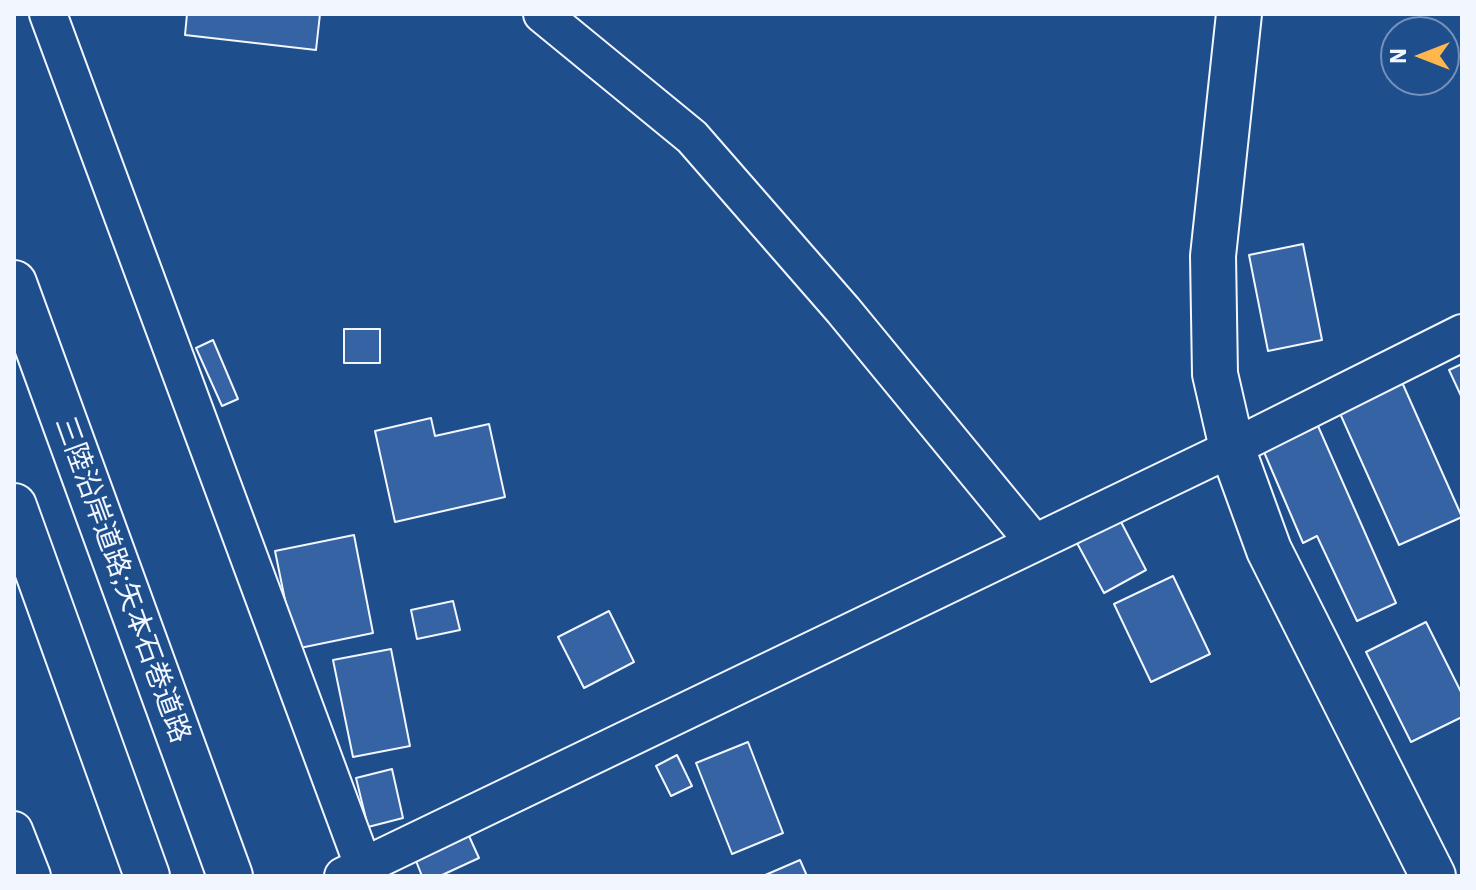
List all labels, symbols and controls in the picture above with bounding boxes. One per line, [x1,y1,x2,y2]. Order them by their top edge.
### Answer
north arrow [1380,16,1460,96]
text: N [1383,48,1412,64]
street label: 三陸沿岸道路;矢本石巻道路 [47,413,197,747]

